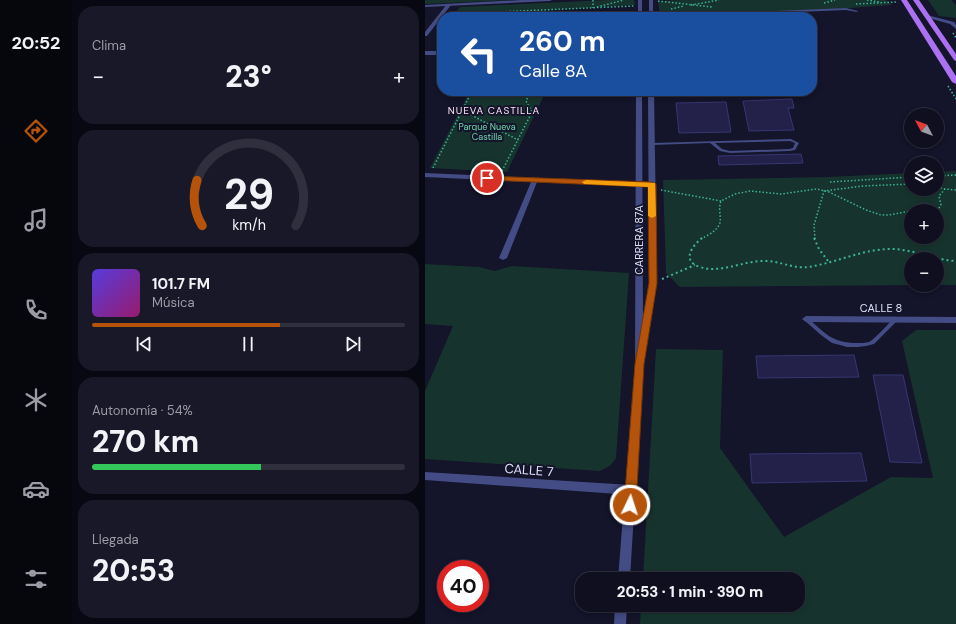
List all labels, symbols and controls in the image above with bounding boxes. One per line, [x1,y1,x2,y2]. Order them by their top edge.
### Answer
text: 260 m [519,23,606,60]
icon: left [453,28,505,80]
text: 20:52 [11,31,61,55]
text: Clima [92,37,126,54]
text: 23° [225,57,272,96]
text: Calle 8A [519,59,587,83]
text: − [92,62,104,91]
text: + [393,62,405,91]
district label: NUEVA CASTILLA [448,104,540,117]
north arrow [904,108,944,148]
map controls [904,108,944,292]
icon: directions [22,117,50,145]
park label: Parque Nueva Castilla [458,121,516,143]
button: layers [904,156,944,196]
pin [470,161,504,195]
icon: arrive [476,167,498,189]
text: 29 [223,168,274,222]
button: + [904,204,944,244]
street label: CARRERA 87A [632,205,646,275]
icon: music [22,206,50,234]
text: km/h [232,216,265,234]
button: − [904,252,944,292]
text: 101.7 FM [152,274,210,294]
text: Música [152,294,195,311]
icon: phone [22,296,50,324]
street label: CALLE 8 [860,301,902,315]
icon: previous [133,333,155,355]
icon: pause [237,333,259,355]
icon: next [342,333,364,355]
icon: climate [22,386,50,414]
text: Autonomía · 54% [92,402,193,419]
text: 270 km [92,422,199,461]
street label: CALLE 7 [504,460,554,480]
icon: car [22,475,50,503]
position arrow [609,484,651,526]
text: Llegada [92,531,139,548]
text: 20:53 [92,551,175,590]
speed limit sign: 40 [437,560,489,612]
icon: filters [22,565,50,593]
text: 20:53 · 1 min · 390 m [617,582,763,602]

